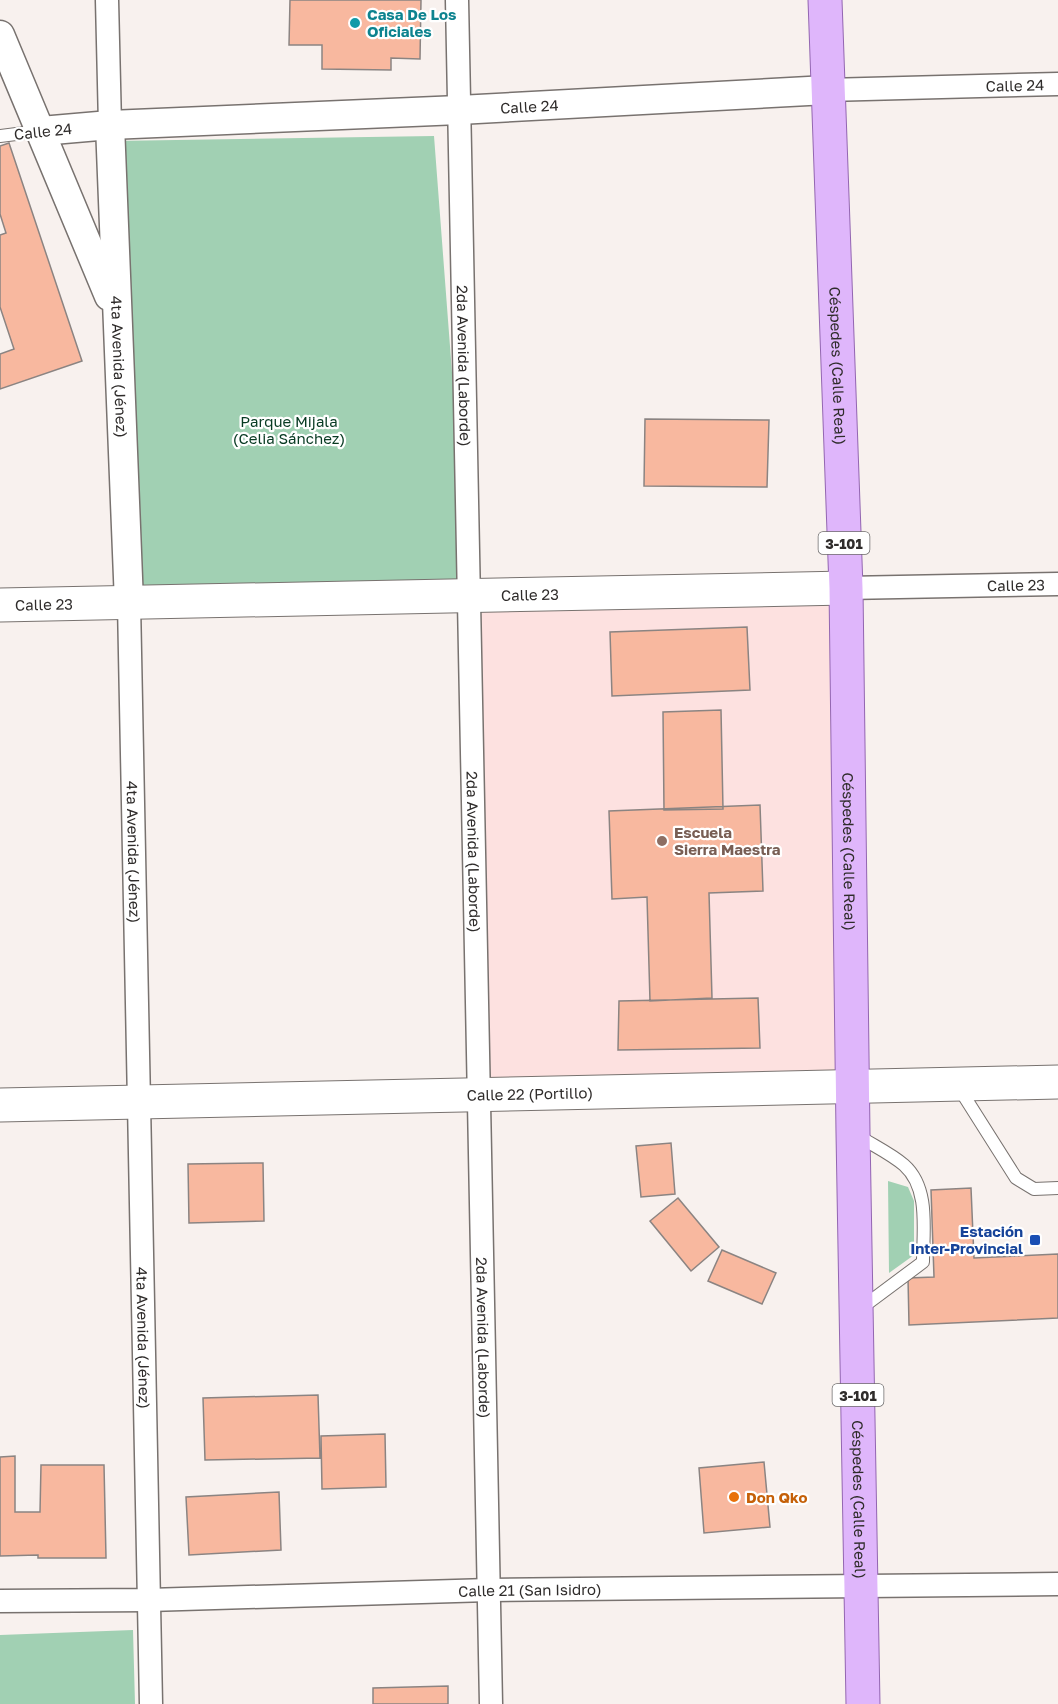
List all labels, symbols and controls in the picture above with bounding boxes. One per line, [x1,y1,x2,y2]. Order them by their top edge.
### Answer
place label: Casa De Los Oficiales [367,5,456,40]
marker: Casa De Los Oficiales [348,16,362,30]
street label: Calle 24 [985,75,1044,95]
street label: Calle 24 [500,96,559,117]
street label: Calle 24 [13,119,73,143]
street label: 2da Avenida (Laborde) [454,285,475,447]
street label: Céspedes (Calle Real) [826,286,850,445]
street label: 4ta Avenida (Jénez) [108,295,131,438]
park label: Parque Mijala (Celia Sánchez) [233,412,345,447]
road number: 3-101 [818,532,870,554]
street label: Calle 23 [987,575,1045,594]
street label: Calle 23 [501,585,559,604]
street label: Calle 23 [15,595,73,614]
street label: 2da Avenida (Laborde) [463,771,485,933]
street label: Céspedes (Calle Real) [839,772,859,931]
street label: 4ta Avenida (Jénez) [124,781,144,923]
place label: Escuela Sierra Maestra [674,823,781,858]
marker: Escuela Sierra Maestra [655,834,669,848]
street label: Calle 22 (Portillo) [466,1083,593,1104]
place label: Estación Inter-Provincial [910,1222,1023,1257]
marker: Estación Inter-Provincial [1028,1233,1042,1247]
street label: 2da Avenida (Laborde) [473,1257,494,1419]
street label: 4ta Avenida (Jénez) [133,1267,154,1409]
road number: 3-101 [832,1384,884,1406]
street label: Céspedes (Calle Real) [849,1420,870,1579]
place label: Don Qko [746,1488,808,1506]
marker: Don Qko [727,1490,741,1504]
street label: Calle 21 (San Isidro) [458,1580,602,1600]

